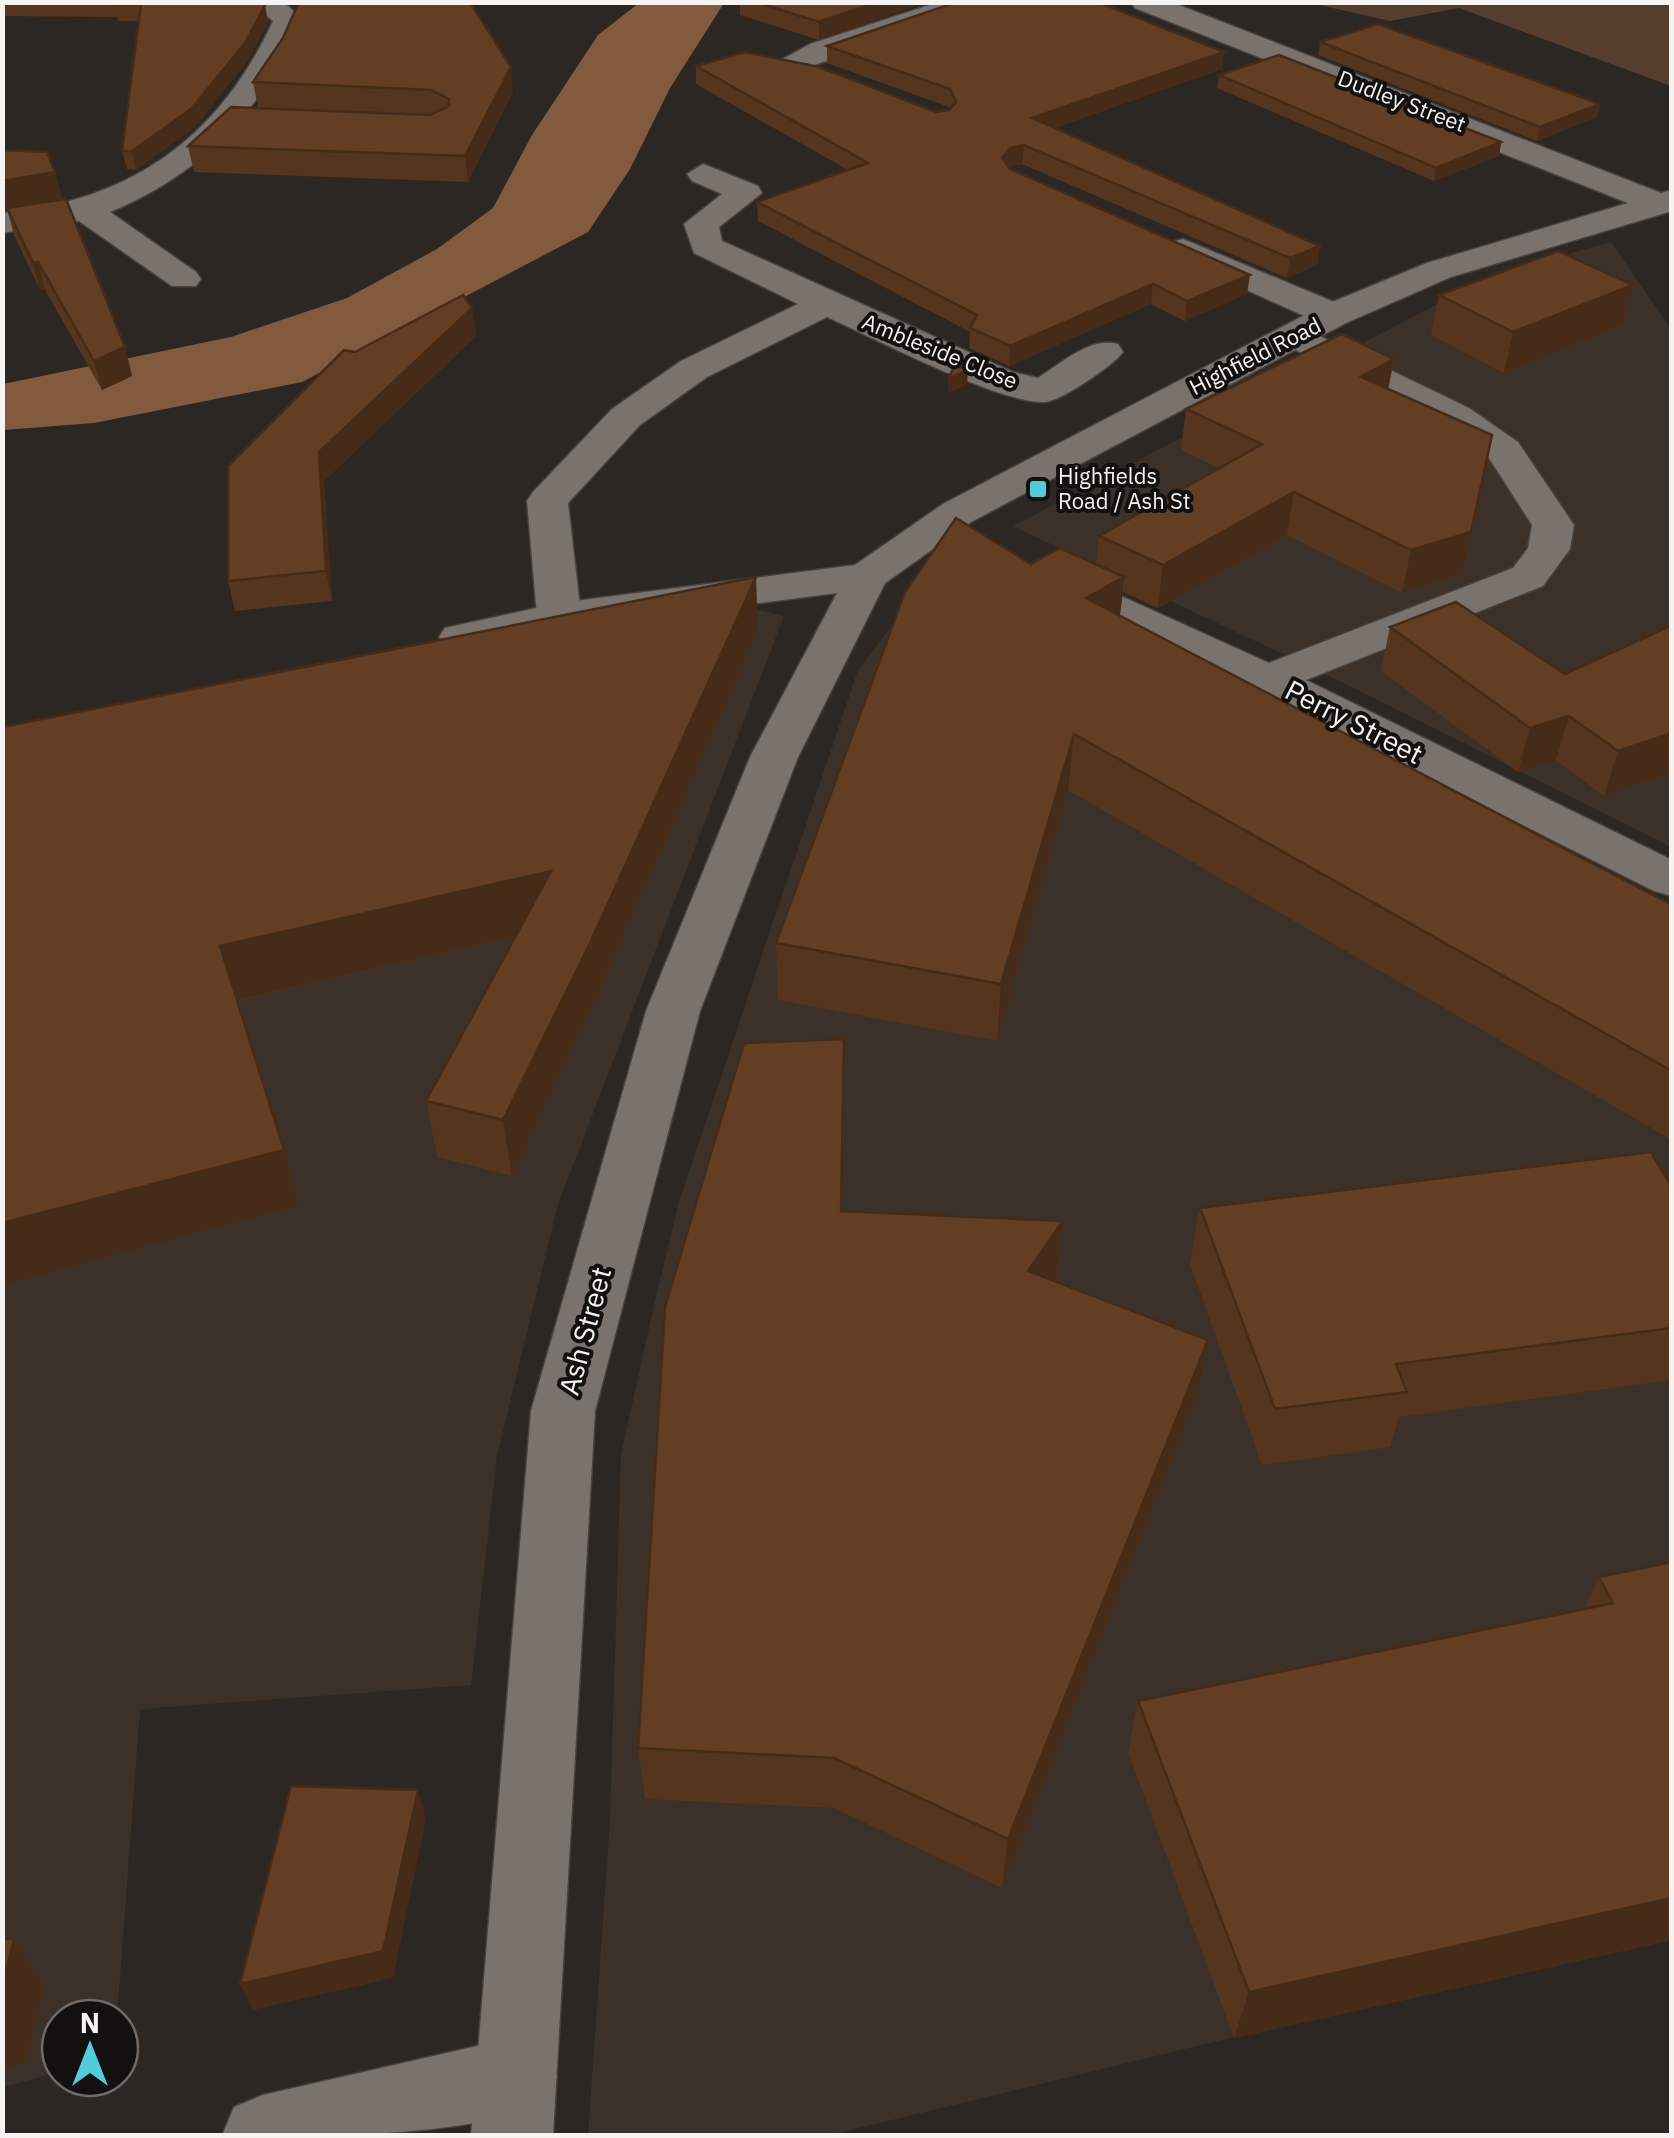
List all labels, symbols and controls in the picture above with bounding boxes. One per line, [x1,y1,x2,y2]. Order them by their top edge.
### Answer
street label: Dudley Street [1334,63,1470,138]
street label: Ambleside Close [858,306,1022,395]
street label: Highfield Road [1184,310,1326,401]
place label: Highfields Road / Ash St [1058,461,1190,515]
marker: Highfields Road / Ash St [1027,478,1049,500]
street label: Perry Street [1279,671,1429,772]
street label: Ash Street [550,1263,619,1399]
north arrow [40,1998,140,2098]
text: N [80,2004,100,2041]

